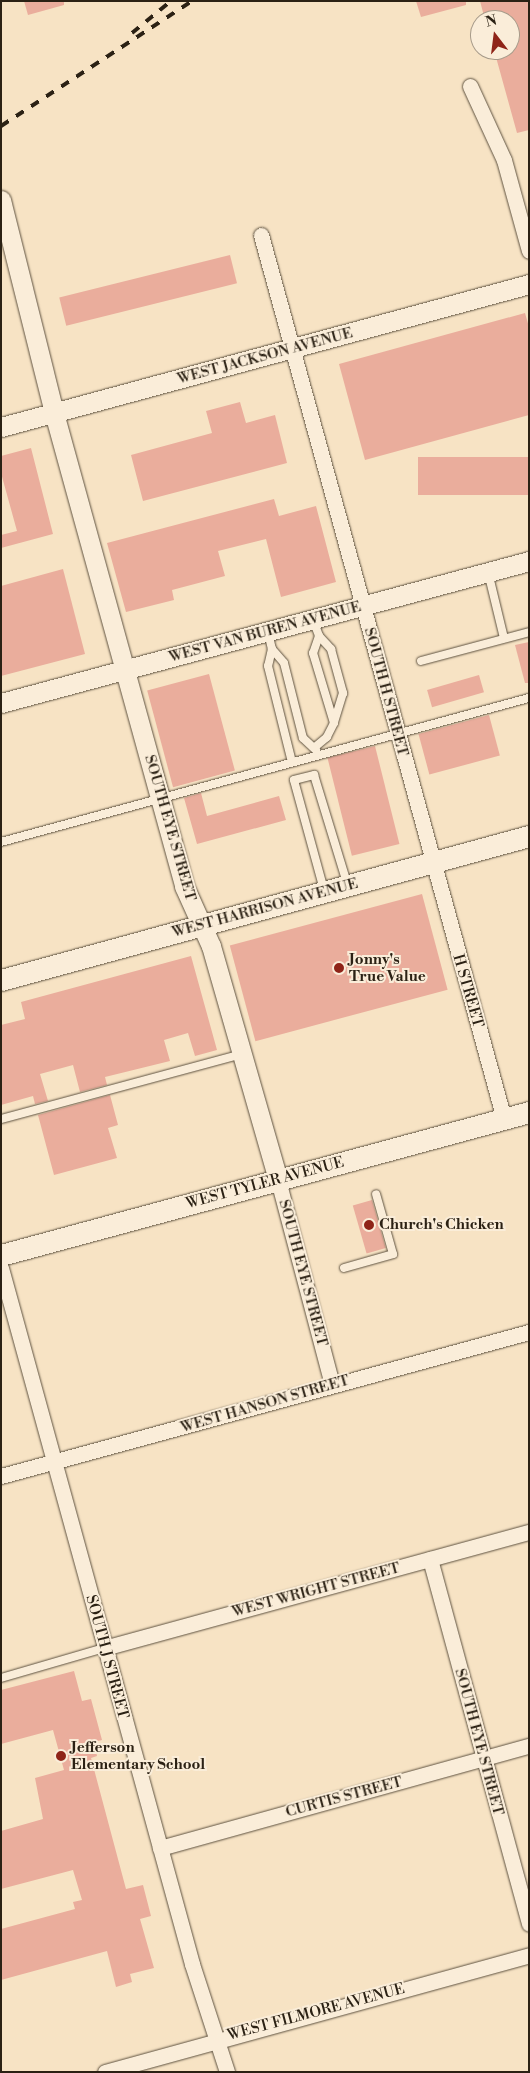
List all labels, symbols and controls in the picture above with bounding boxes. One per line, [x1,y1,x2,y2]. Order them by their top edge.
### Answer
north arrow [470,10,520,60]
text: N [484,11,499,32]
street label: WEST JACKSON AVENUE [175,324,355,388]
street label: WEST VAN BUREN AVENUE [167,598,363,666]
street label: SOUTH H STREET [360,626,412,758]
street label: SOUTH EYE STREET [141,753,199,903]
street label: WEST HARRISON AVENUE [170,875,360,941]
place label: Jonny's True Value [349,950,426,985]
street label: H STREET [449,952,487,1030]
marker: Jonny's True Value [333,962,345,974]
street label: WEST TYLER AVENUE [184,1153,346,1213]
street label: SOUTH EYE STREET [275,1198,331,1348]
place label: Church's Chicken [379,1216,504,1234]
marker: Church's Chicken [363,1219,375,1231]
street label: WEST HANSON STREET [179,1371,351,1437]
street label: WEST WRIGHT STREET [230,1559,402,1621]
street label: SOUTH J STREET [82,1593,132,1721]
street label: SOUTH EYE STREET [451,1667,507,1817]
place label: Jefferson Elementary School [71,1738,205,1773]
marker: Jefferson Elementary School [55,1750,67,1762]
street label: CURTIS STREET [284,1773,404,1821]
street label: WEST FILMORE AVENUE [225,1980,407,2044]

